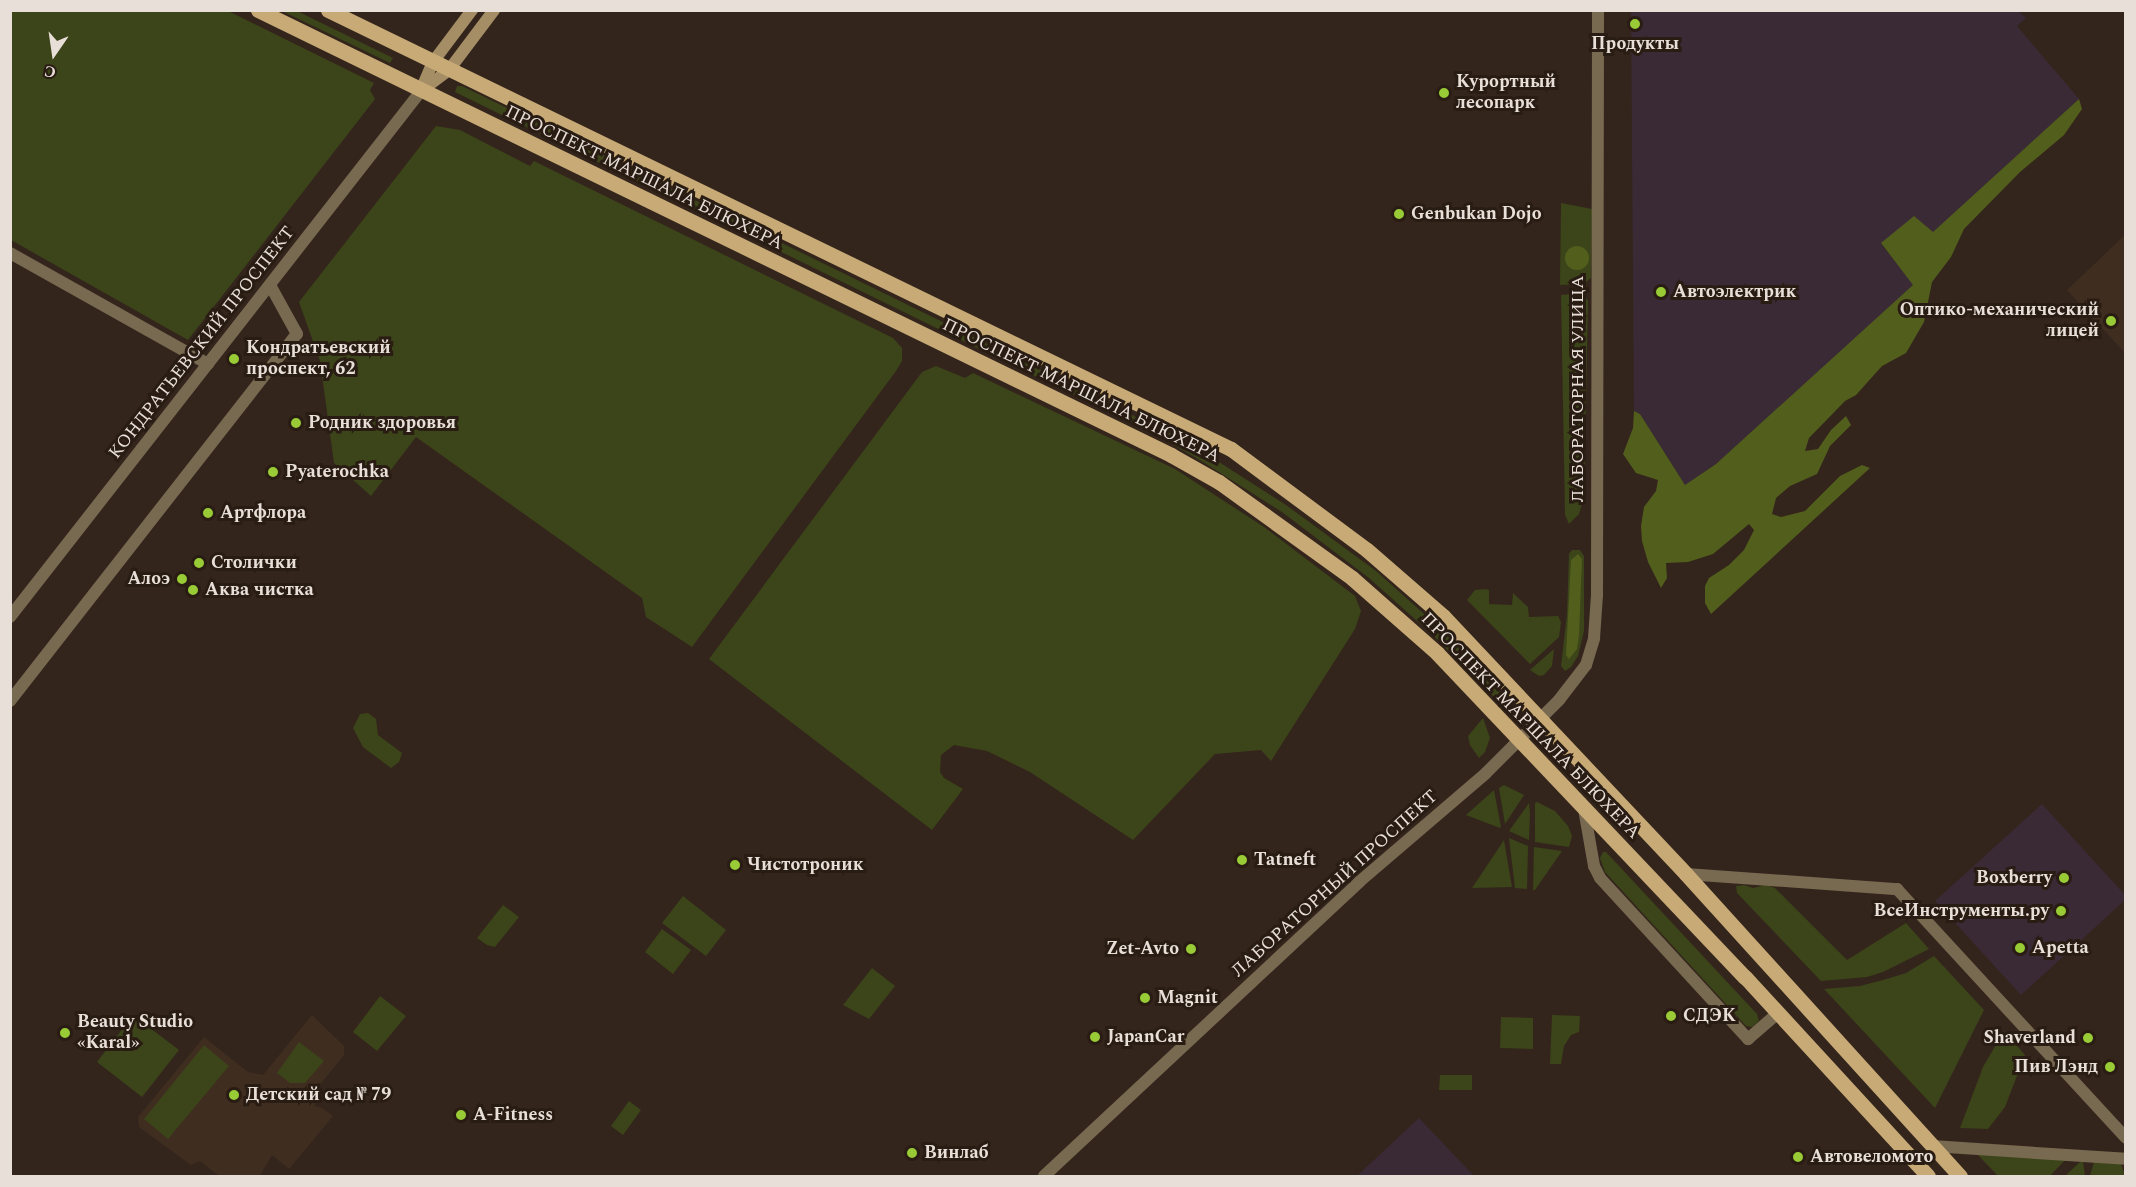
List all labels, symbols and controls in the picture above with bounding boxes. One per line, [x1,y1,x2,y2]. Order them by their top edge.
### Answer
marker: Продукты [1628,17,1642,31]
north arrow [24,24,84,84]
place label: Продукты [1591,33,1679,55]
text: С [42,59,58,85]
place label: Курортный лесопарк [1456,72,1556,115]
marker: Курортный лесопарк [1437,86,1451,100]
street label: ПРОСПЕКТ МАРШАЛА БЛЮХЕРА [502,101,786,255]
place label: Genbukan Dojo [1411,203,1542,225]
marker: Genbukan Dojo [1392,207,1406,221]
street label: КОНДРАТЬЕВСКИЙ ПРОСПЕКТ [105,223,299,463]
street label: ЛАБОРАТОРНАЯ УЛИЦА [1567,276,1589,502]
place label: Автоэлектрик [1673,281,1796,303]
marker: Автоэлектрик [1654,285,1668,299]
place label: Оптико-механический лицей [1900,300,2099,342]
street label: ПРОСПЕКТ МАРШАЛА БЛЮХЕРА [939,314,1223,468]
marker: Оптико-механический лицей [2104,314,2118,328]
place label: Кондратьевский проспект, 62 [246,338,391,380]
marker: Кондратьевский проспект, 62 [227,352,241,366]
place label: Родник здоровья [308,412,456,434]
marker: Родник здоровья [289,416,303,430]
place label: Pyaterochka [285,461,389,483]
marker: Pyaterochka [266,465,280,479]
place label: Артфлора [220,502,306,524]
marker: Артфлора [201,506,215,520]
place label: Столички [211,552,297,574]
marker: Столички [192,556,206,570]
place label: Алоэ [127,568,170,590]
marker: Алоэ [175,572,189,586]
place label: Аква чистка [205,579,314,601]
marker: Аква чистка [186,583,200,597]
street label: ПРОСПЕКТ МАРШАЛА БЛЮХЕРА [1416,608,1644,844]
street label: ЛАБОРАТОРНЫЙ ПРОСПЕКТ [1228,786,1442,982]
place label: Tatneft [1254,849,1316,871]
marker: Tatneft [1235,853,1249,867]
place label: Чистотроник [747,854,864,876]
marker: Чистотроник [728,858,742,872]
place label: Boxberry [1976,867,2052,889]
marker: Boxberry [2057,871,2071,885]
place label: ВсеИнструменты.ру [1873,900,2049,922]
marker: ВсеИнструменты.ру [2054,904,2068,918]
place label: Apetta [2032,937,2089,959]
place label: Zet-Avto [1106,938,1179,960]
marker: Apetta [2013,941,2027,955]
marker: Zet-Avto [1184,942,1198,956]
place label: Magnit [1157,987,1218,1009]
marker: Magnit [1138,991,1152,1005]
place label: СДЭК [1683,1005,1736,1027]
marker: СДЭК [1664,1009,1678,1023]
place label: Beauty Studio «Karal» [77,1012,193,1054]
marker: Beauty Studio «Karal» [58,1026,72,1040]
place label: JapanCar [1107,1026,1184,1048]
place label: Shaverland [1983,1027,2076,1049]
marker: JapanCar [1088,1030,1102,1044]
marker: Shaverland [2081,1031,2095,1045]
place label: Пив Лэнд [2014,1056,2098,1078]
marker: Пив Лэнд [2103,1060,2117,1074]
place label: Детский сад № 79 [246,1084,391,1106]
marker: Детский сад № 79 [227,1088,241,1102]
place label: A-Fitness [473,1104,553,1126]
marker: A-Fitness [454,1108,468,1122]
place label: Винлаб [924,1142,989,1164]
marker: Винлаб [905,1146,919,1160]
place label: Автовеломото [1810,1146,1933,1168]
marker: Автовеломото [1791,1150,1805,1164]

